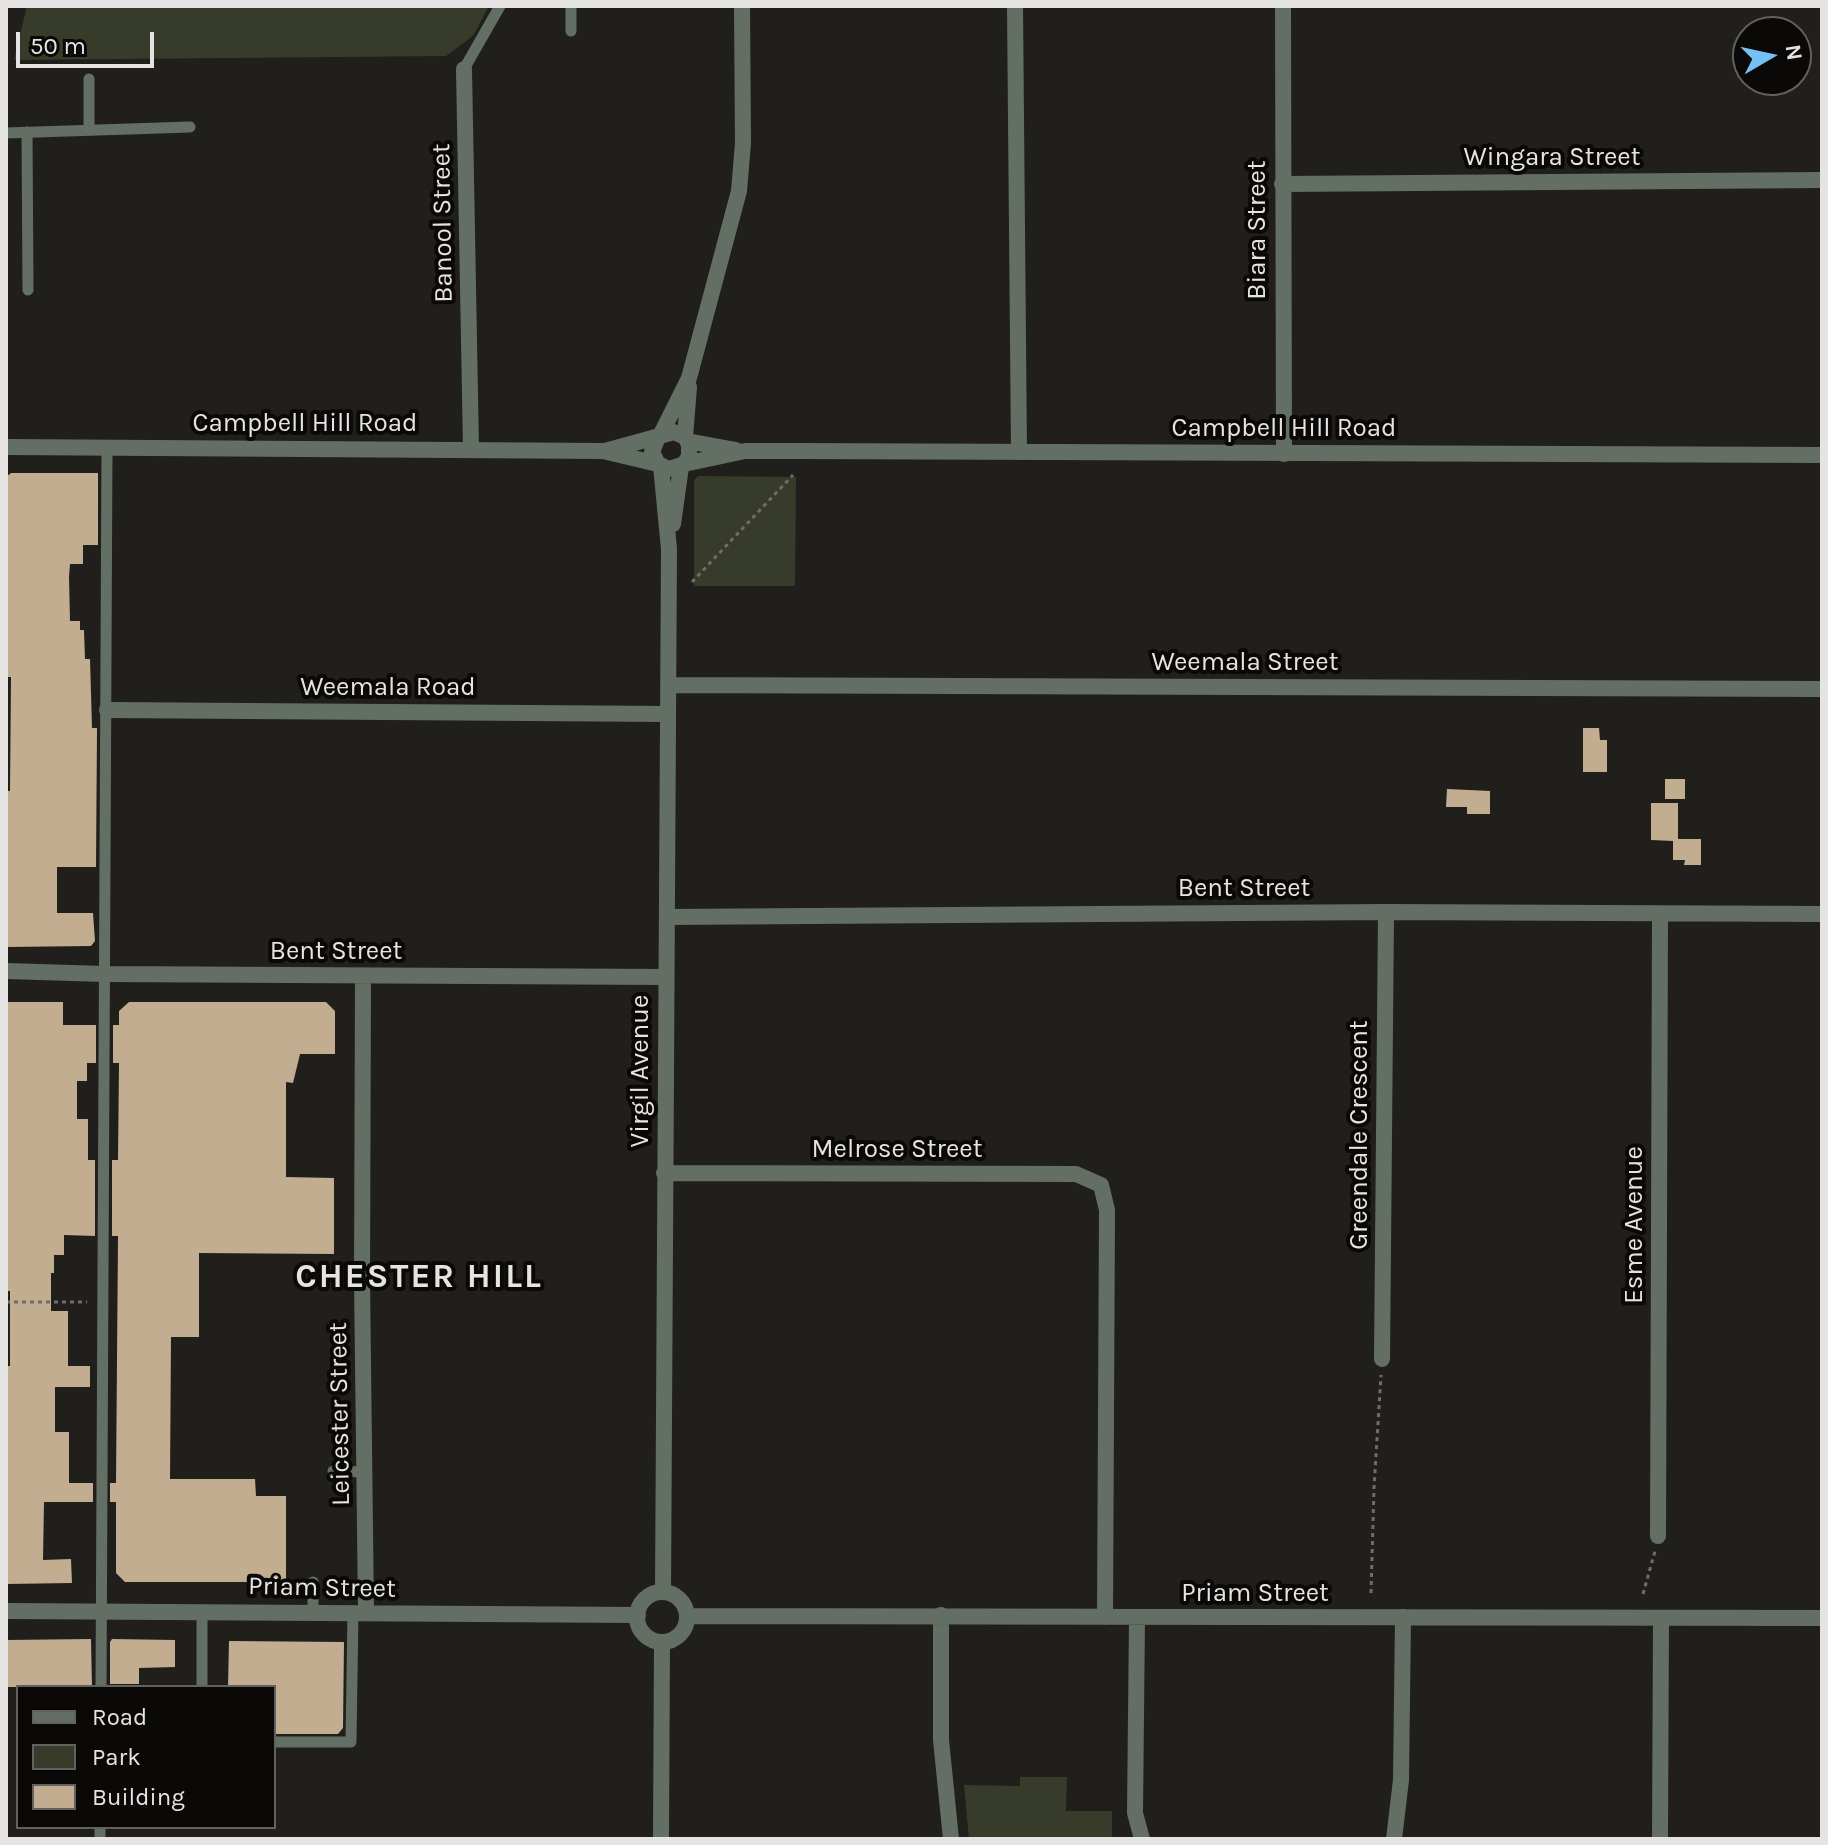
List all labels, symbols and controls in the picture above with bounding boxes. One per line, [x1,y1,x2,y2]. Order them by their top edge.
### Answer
scale bar [20,16,158,66]
north arrow [1732,16,1812,96]
text: 50 m [30,32,86,60]
text: N [1780,43,1808,62]
street label: Wingara Street [1464,142,1640,174]
street label: Banool Street [426,143,460,303]
street label: Biara Street [1242,160,1274,300]
street label: Campbell Hill Road [193,408,417,440]
street label: Campbell Hill Road [1172,413,1396,445]
street label: Weemala Street [1152,647,1338,679]
street label: Weemala Road [300,672,476,704]
street label: Bent Street [1178,873,1310,905]
street label: Bent Street [270,936,402,968]
street label: Virgil Avenue [625,995,657,1147]
street label: Greendale Crescent [1344,1020,1376,1250]
street label: Melrose Street [812,1134,982,1166]
street label: Esme Avenue [1619,1146,1651,1304]
district label: CHESTER HILL [295,1257,543,1297]
street label: Leicester Street [323,1322,357,1506]
street label: Priam Street [248,1571,396,1605]
street label: Priam Street [1181,1578,1329,1610]
legend [16,1685,276,1829]
text: Road [92,1703,147,1731]
text: Park [92,1743,141,1771]
text: Building [92,1783,185,1811]

